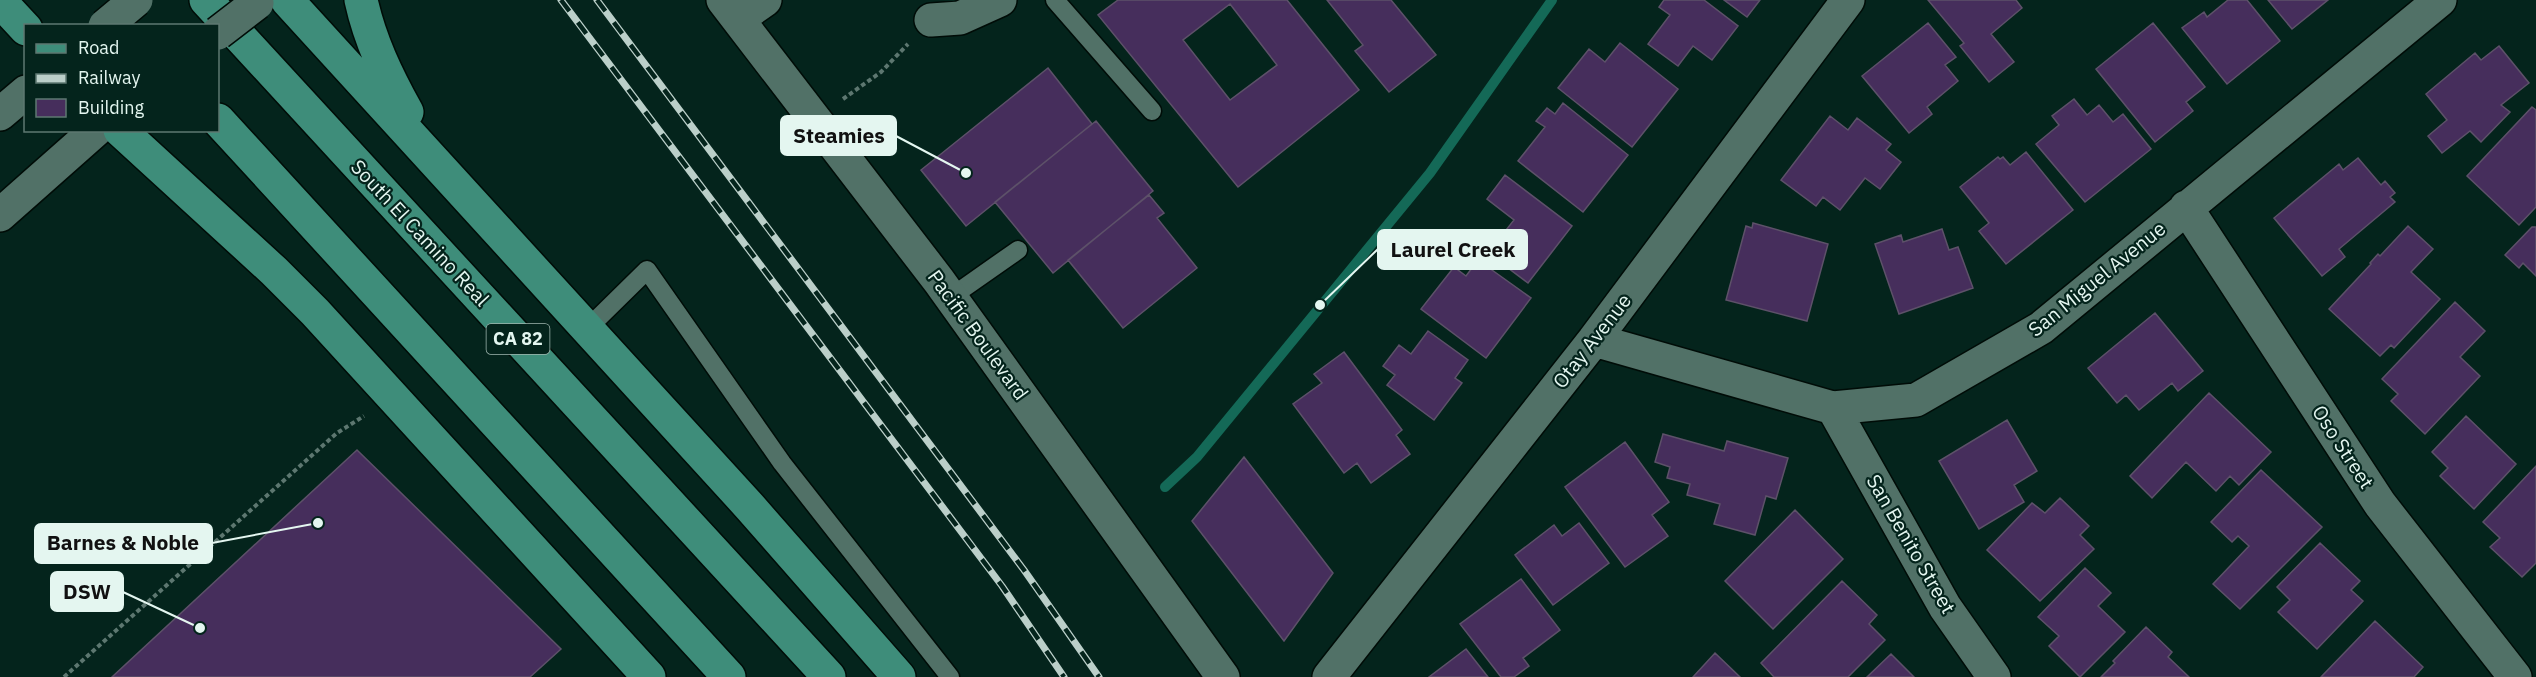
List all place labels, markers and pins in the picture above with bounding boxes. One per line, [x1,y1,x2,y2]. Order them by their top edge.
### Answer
callout: Steamies [781,116,896,155]
callout: Laurel Creek [1378,230,1527,269]
callout: Barnes & Noble [35,524,212,563]
callout: DSW [51,572,123,611]

